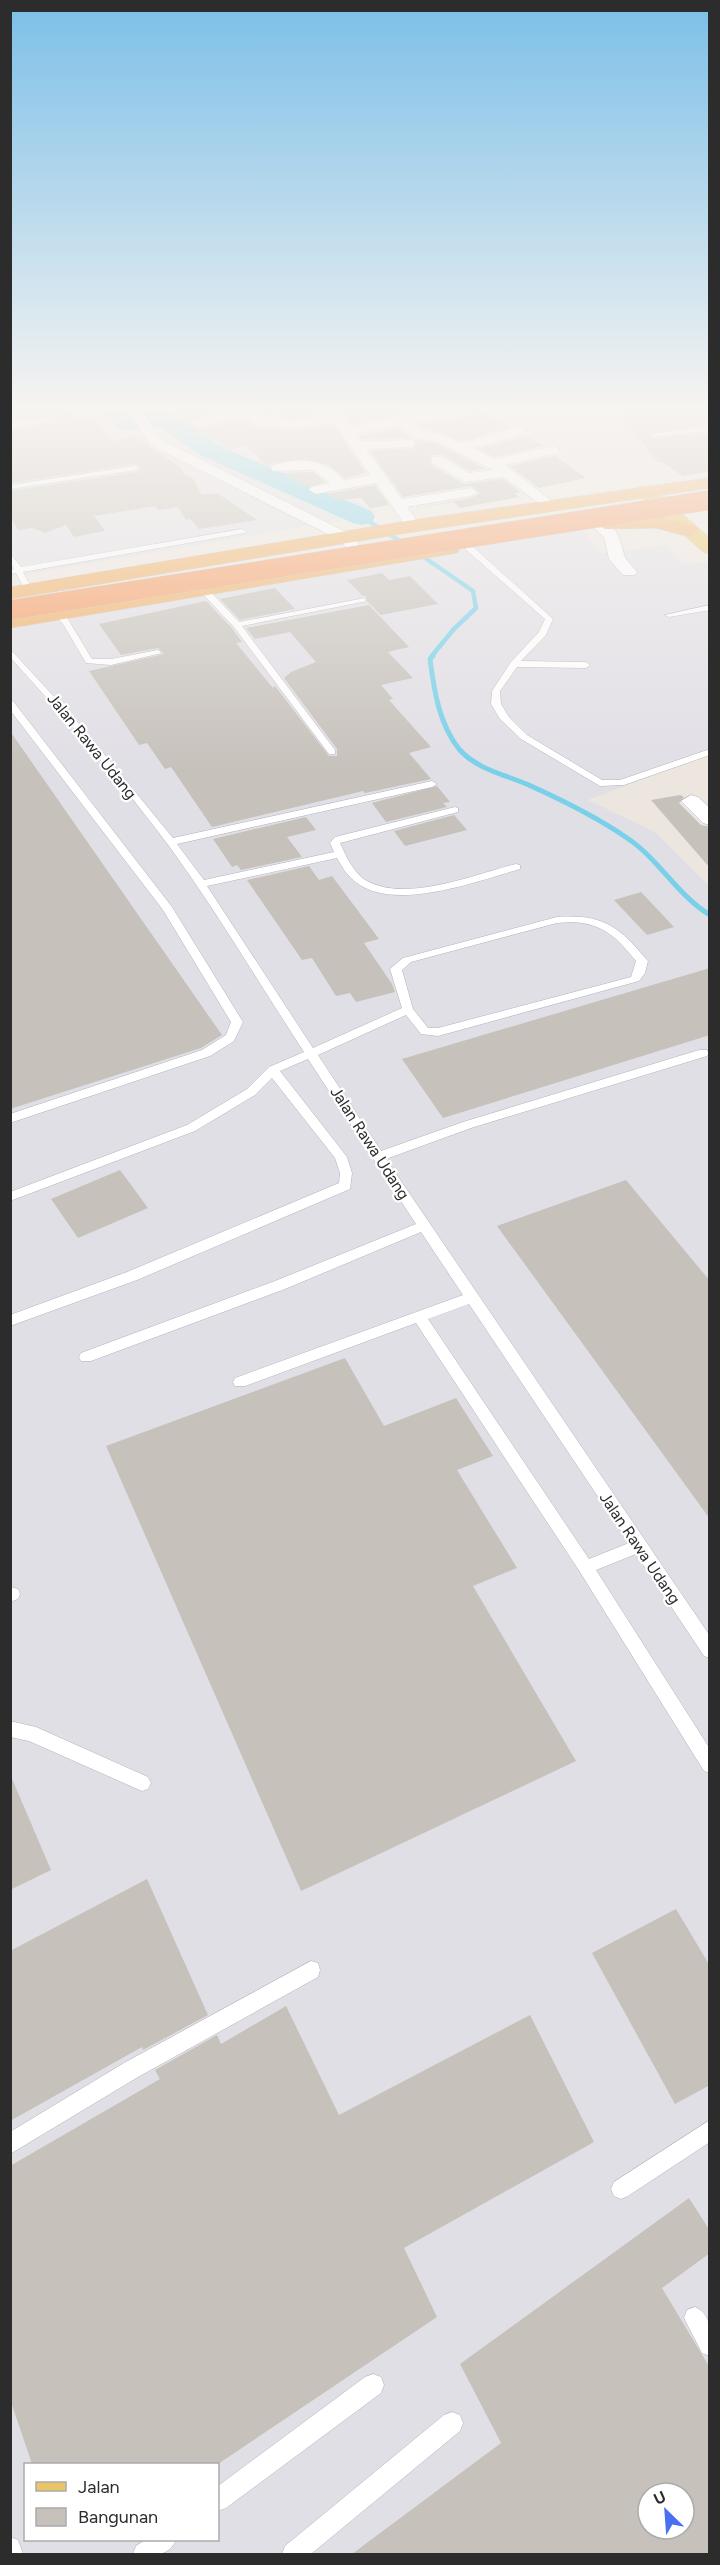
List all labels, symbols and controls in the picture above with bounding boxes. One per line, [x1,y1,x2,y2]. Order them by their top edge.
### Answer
street label: Jalan Rawa Udang [44,689,140,803]
street label: Jalan Rawa Udang [326,1083,414,1203]
street label: Jalan Rawa Udang [596,1489,684,1607]
legend [24,2463,219,2541]
text: Jalan [78,2476,120,2498]
north arrow [636,2481,696,2541]
text: U [651,2487,669,2509]
text: Bangunan [78,2506,158,2528]

